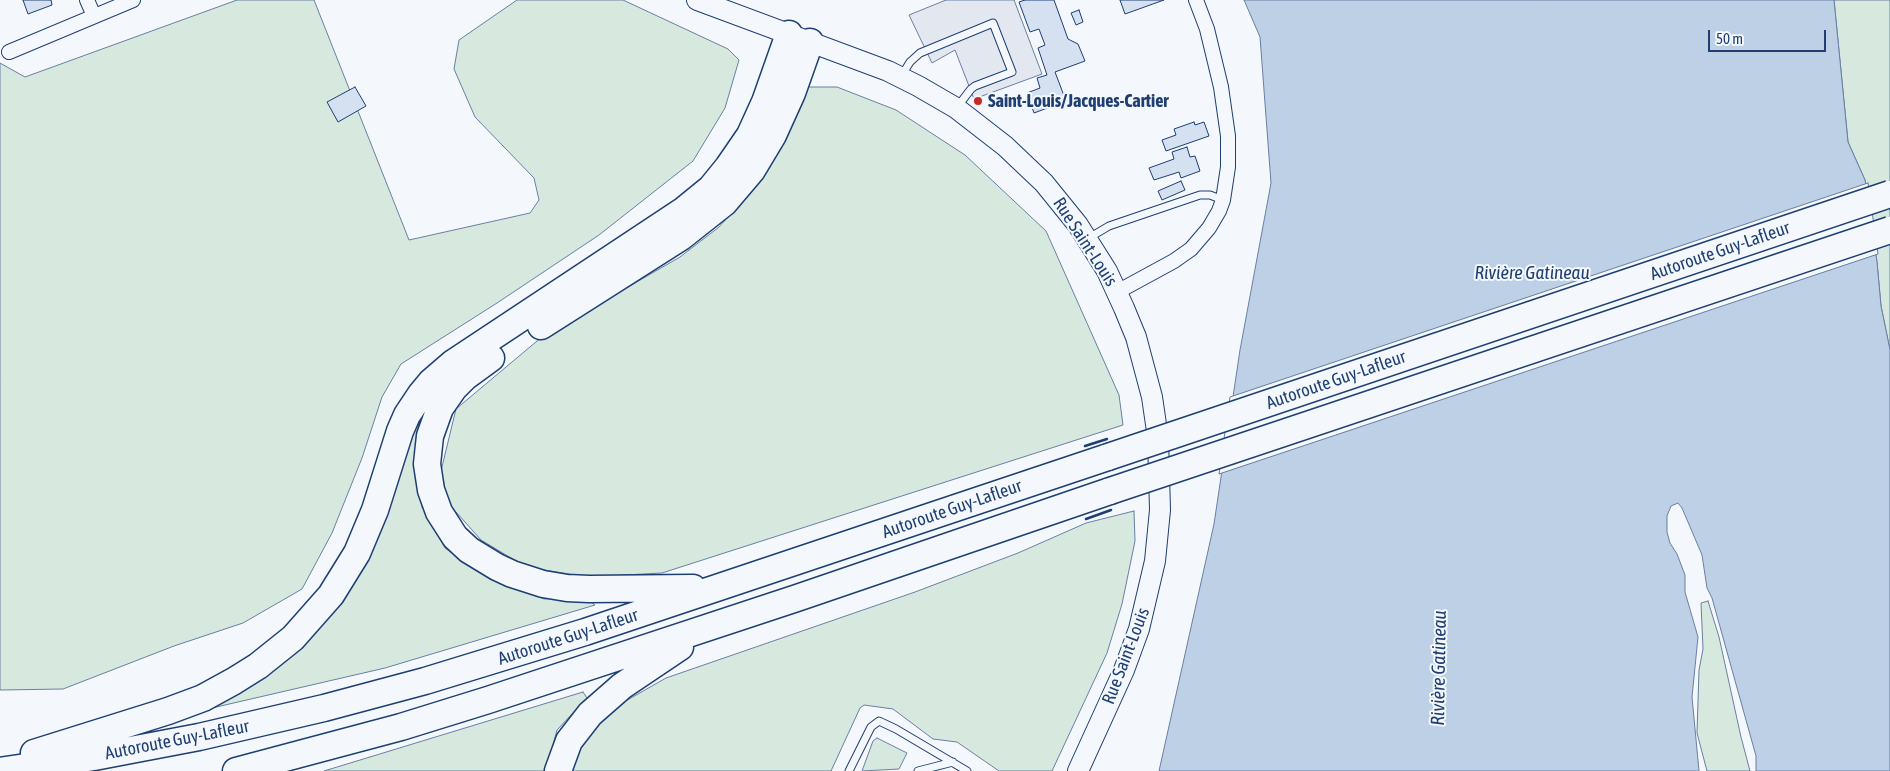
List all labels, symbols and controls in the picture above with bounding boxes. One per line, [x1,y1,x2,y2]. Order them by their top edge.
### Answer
scale bar [1710,20,1828,52]
text: 50 m [1716,30,1743,47]
place label: Saint-Louis/Jacques-Cartier [988,90,1169,112]
marker: Saint-Louis/Jacques-Cartier [972,95,984,107]
street label: Rue Saint-Louis [1048,194,1122,290]
street label: Autoroute Guy-Lafleur [1647,217,1793,285]
water label: Rivière Gatineau [1474,262,1590,284]
street label: Autoroute Guy-Lafleur [1263,346,1409,414]
street label: Autoroute Guy-Lafleur [879,475,1025,543]
street label: Autoroute Guy-Lafleur [495,604,641,670]
street label: Rue Saint-Louis [1098,605,1154,707]
water label: Rivière Gatineau [1427,610,1451,726]
street label: Autoroute Guy-Lafleur [103,715,251,765]

